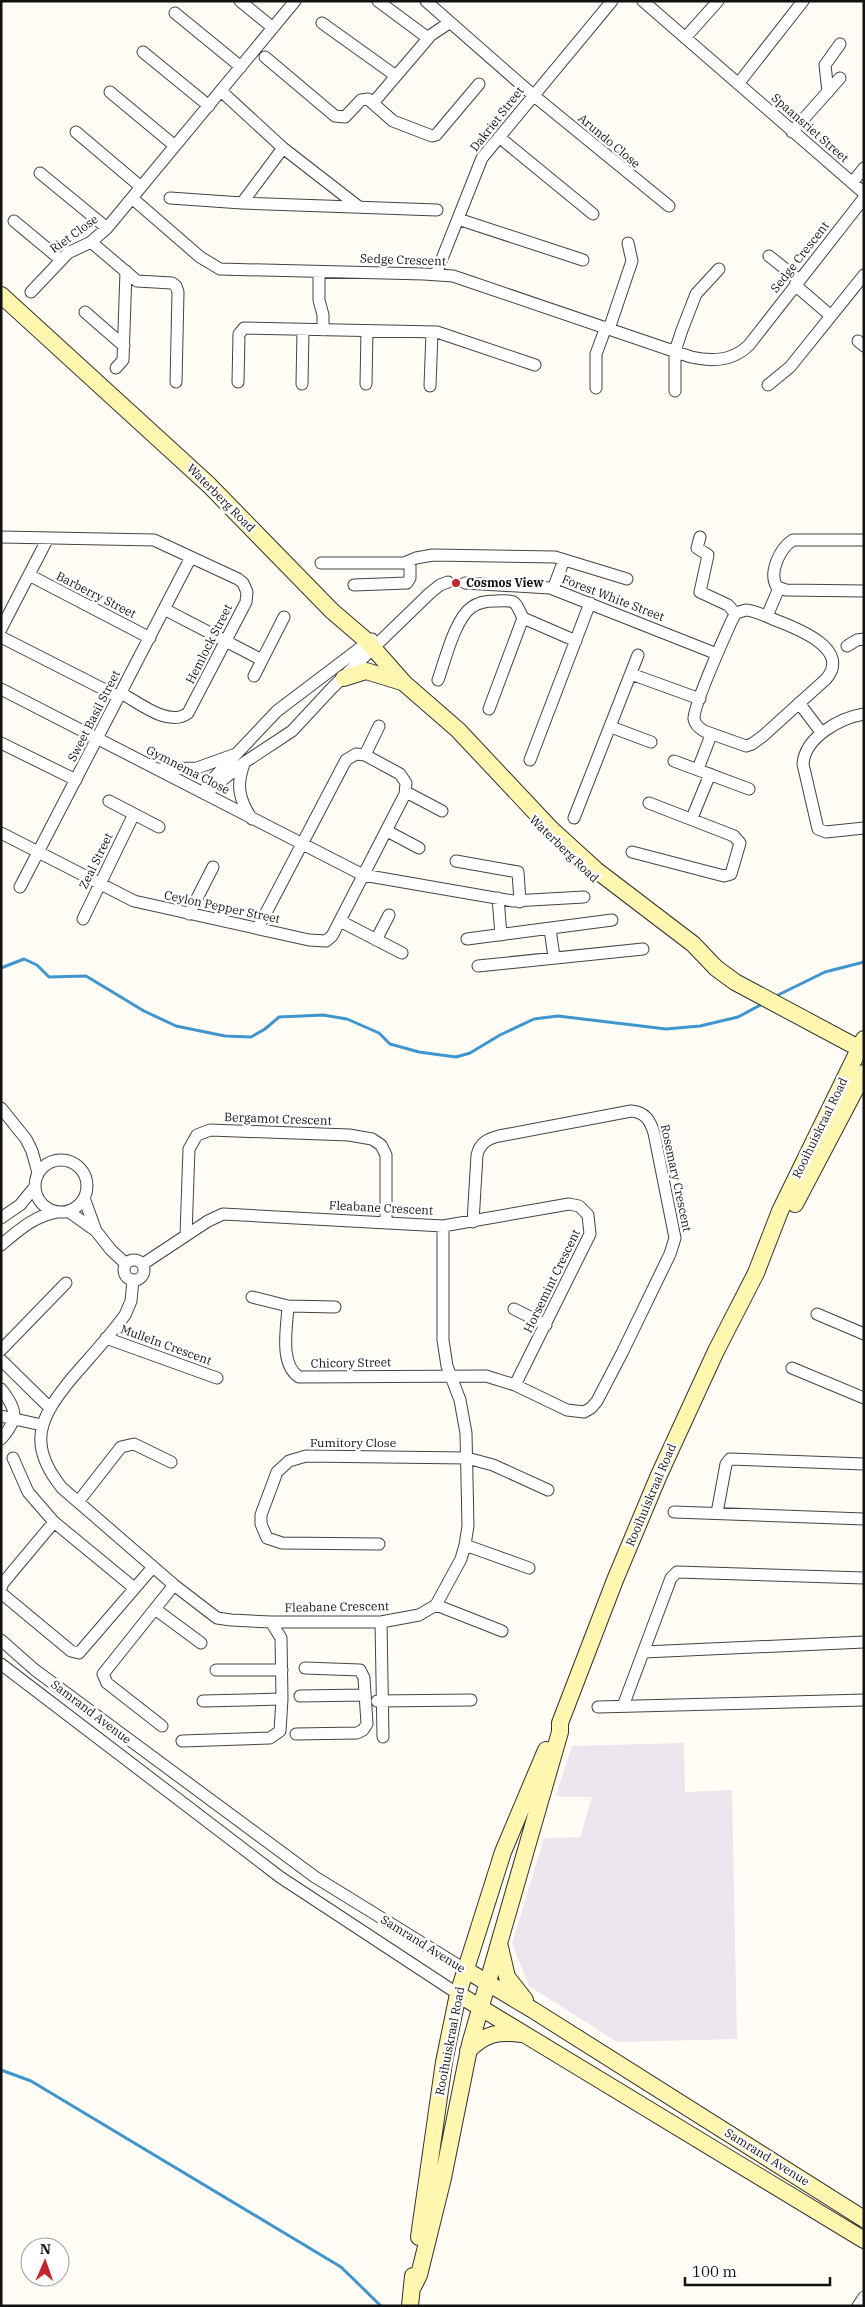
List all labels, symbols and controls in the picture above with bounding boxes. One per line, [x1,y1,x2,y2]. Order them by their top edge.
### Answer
street label: Dakriet Street [467,83,527,154]
street label: Spaansriet Street [769,90,852,165]
street label: Arundo Close [575,110,643,171]
street label: Riet Close [47,211,101,256]
street label: Sedge Crescent [767,218,832,295]
street label: Sedge Crescent [360,251,446,268]
street label: Waterberg Road [184,460,259,535]
street label: Barberry Street [54,568,139,621]
street label: Forest White Street [560,571,666,624]
place label: Cosmos View [466,575,544,590]
marker: Cosmos View [450,577,462,589]
street label: Hemlock Street [182,601,235,686]
street label: Sweet Basil Street [64,668,123,764]
street label: Gymnema Close [144,742,233,797]
street label: Waterberg Road [527,812,602,885]
street label: Zeal Street [75,830,116,891]
street label: Ceylon Pepper Street [163,887,281,926]
street label: Rooihuiskraal Road [789,1075,850,1181]
street label: Bergamot Crescent [224,1109,332,1128]
street label: Rosemary Crescent [658,1123,695,1233]
street label: Fleabane Crescent [328,1197,434,1218]
street label: Horsemint Crescent [520,1227,583,1335]
street label: MulleIn Crescent [119,1321,214,1368]
street label: Chicory Street [311,1354,391,1371]
street label: Fumitory Close [310,1435,396,1450]
street label: Rooihuiskraal Road [622,1441,679,1549]
street label: Fleabane Crescent [285,1598,389,1615]
street label: Samrand Avenue [48,1676,134,1747]
street label: Samrand Avenue [378,1912,468,1976]
street label: Rooihuiskraal Road [432,1985,467,2096]
street label: Samrand Avenue [722,2125,812,2189]
north arrow [20,2237,70,2287]
text: N [40,2240,51,2258]
scale bar [685,2254,830,2286]
text: 100 m [692,2262,737,2281]

